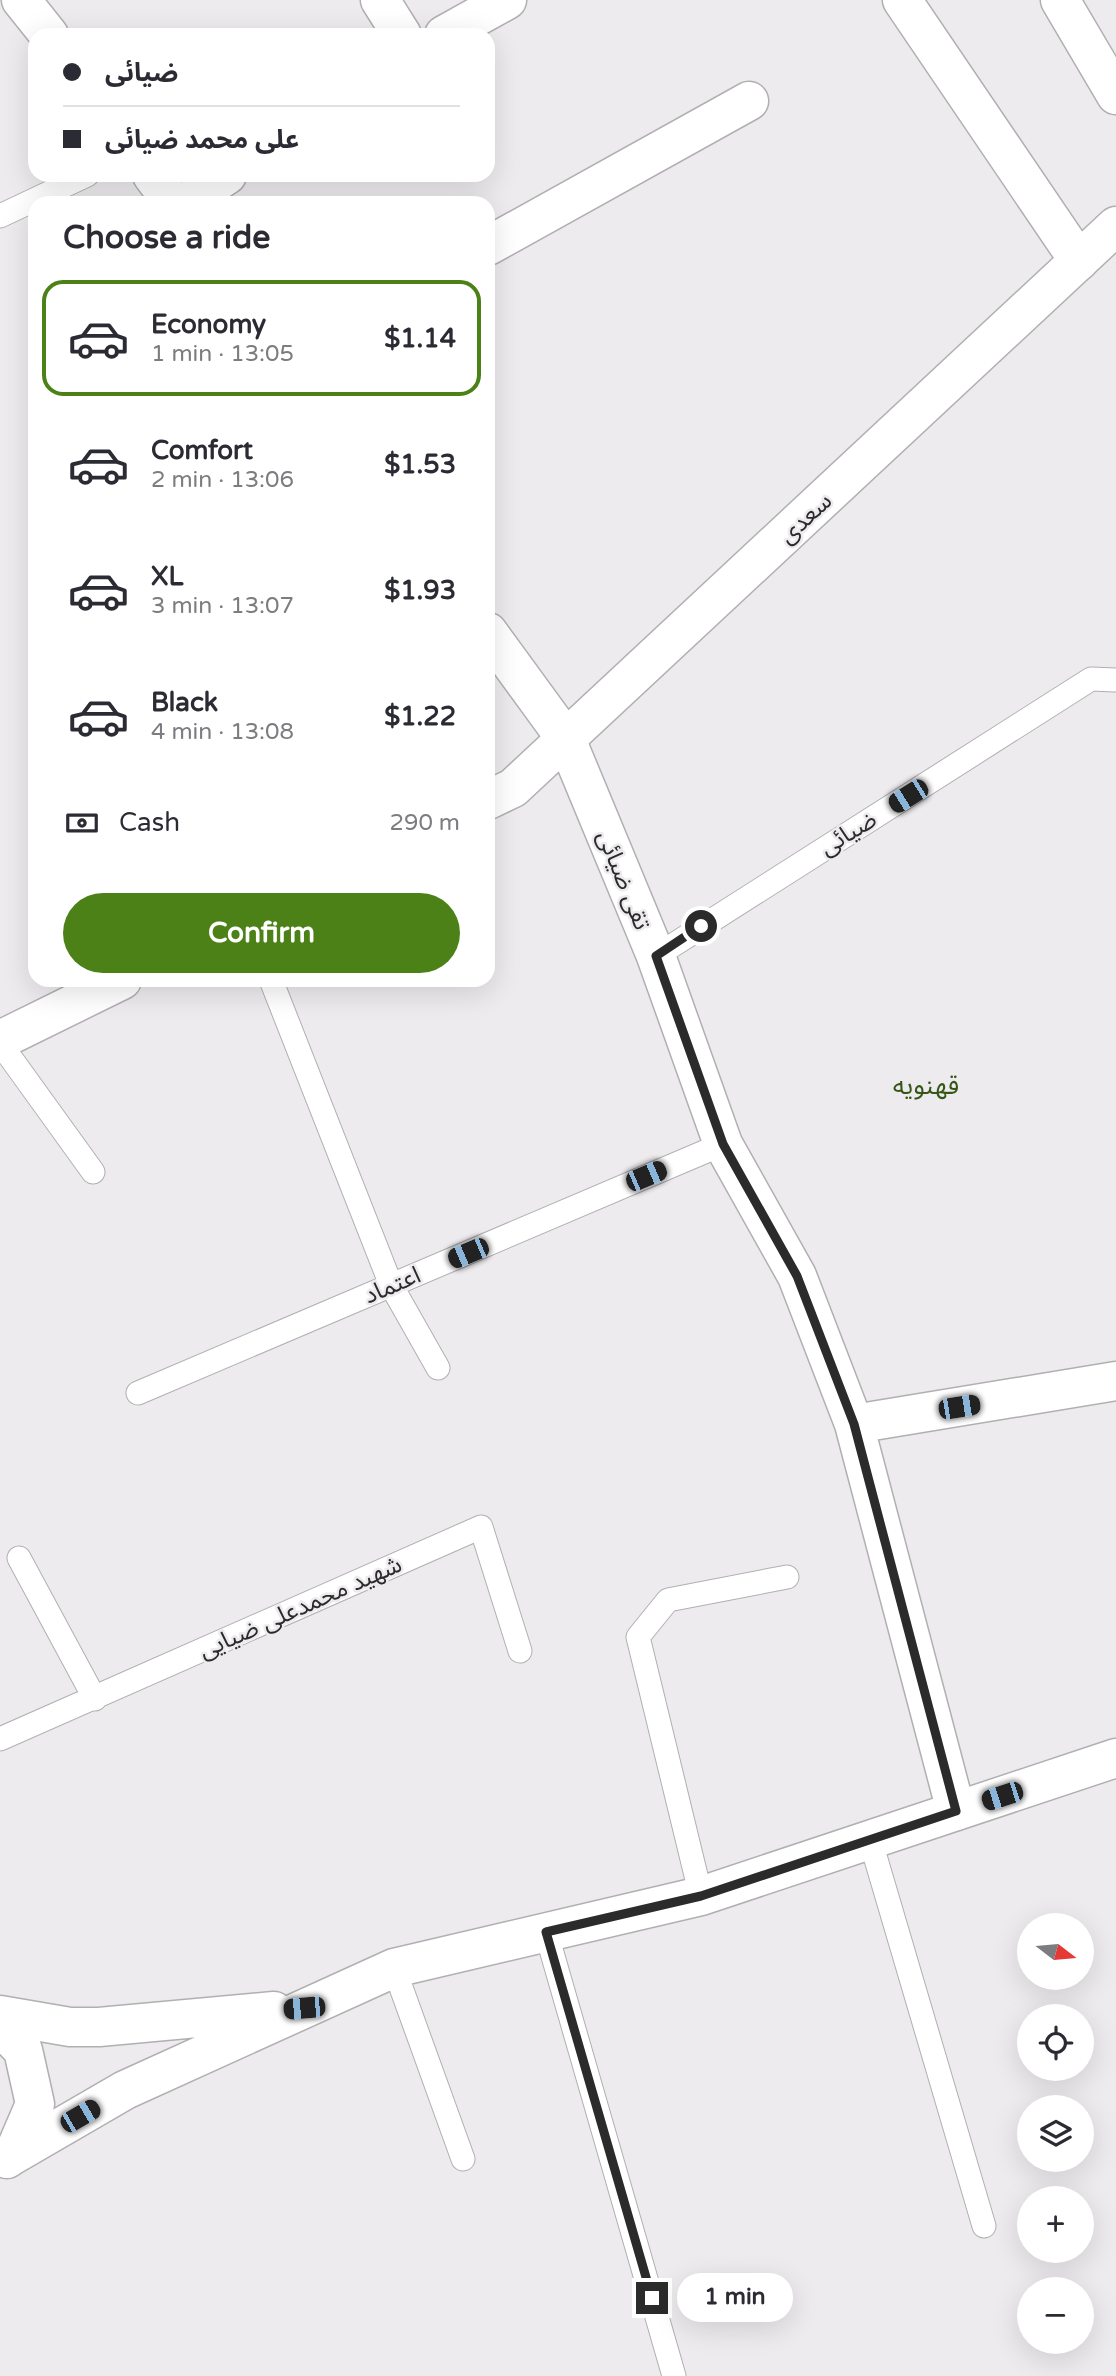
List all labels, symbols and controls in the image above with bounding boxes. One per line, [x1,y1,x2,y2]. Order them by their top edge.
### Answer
text: ضیائی [105,57,178,88]
text: علی محمد ضیائی [105,124,299,155]
text: Choose a ride [63,219,270,257]
icon: car [67,307,130,370]
text: Economy [151,309,266,340]
text: $1.14 [384,323,456,354]
text: 1 min · 13:05 [151,340,294,368]
icon: car [67,433,130,496]
text: Comfort [151,435,253,466]
text: $1.53 [384,449,456,480]
text: 2 min · 13:06 [151,466,294,494]
street label: سعدی [773,487,838,550]
icon: car [67,559,130,622]
text: XL [151,561,183,592]
text: $1.93 [384,575,456,606]
text: 3 min · 13:07 [151,592,294,620]
icon: car [67,685,130,748]
text: Black [151,687,218,718]
text: $1.22 [384,701,456,732]
text: 4 min · 13:08 [151,718,294,746]
car [885,776,932,816]
icon: cash [63,804,101,842]
street label: ضیائی [814,805,882,862]
text: Cash [119,807,180,838]
text: 290 m [390,809,460,837]
street label: تقی ضیائی [590,826,657,934]
button: Confirm [63,893,460,973]
route start [685,910,717,942]
district label: قهنویه [893,1070,959,1101]
car [623,1158,670,1194]
car [445,1235,492,1271]
street label: اعتماد [359,1261,425,1310]
car [937,1393,982,1421]
street label: شهید محمدعلی ضیایی [194,1550,406,1665]
car [979,1780,1026,1812]
north arrow [1017,1913,1094,1990]
map controls [1017,1913,1094,2354]
car [283,1996,326,2020]
button: locate [1017,2004,1094,2081]
button: layers [1017,2095,1094,2172]
car [57,2096,104,2136]
button: + [1017,2186,1094,2263]
callout: 1 min [676,2274,792,2322]
button: − [1017,2277,1094,2354]
route end [636,2282,668,2314]
text: 1 min [704,2283,766,2311]

